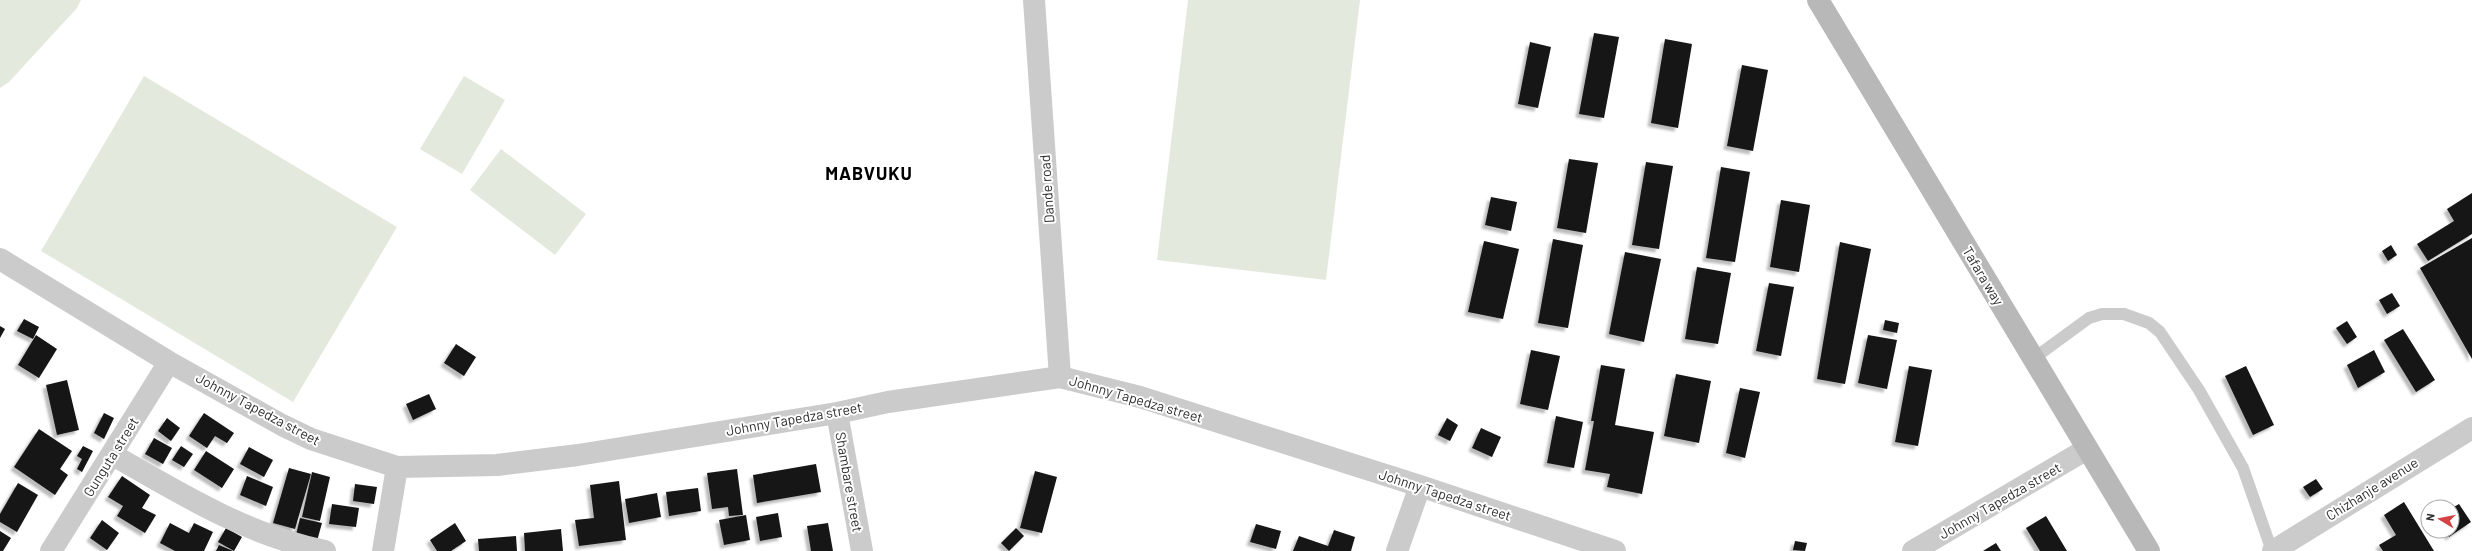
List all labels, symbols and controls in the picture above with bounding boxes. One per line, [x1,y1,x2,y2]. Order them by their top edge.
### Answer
street label: Dande road [1036,154,1057,224]
district label: MABVUKU [825,162,913,184]
street label: Tafara way [1959,243,2008,309]
street label: Johnny Tapedza street [193,369,323,448]
street label: Johnny Tapedza street [1067,371,1205,426]
street label: Johnny Tapedza street [724,398,863,439]
street label: Gunguta street [79,414,142,500]
street label: Shambare street [832,431,867,533]
street label: Chizhanje avenue [2323,453,2421,524]
street label: Johnny Tapedza street [1936,459,2064,542]
street label: Johnny Tapedza street [1377,465,1513,524]
north arrow [2420,499,2460,539]
text: N [2423,512,2437,522]

